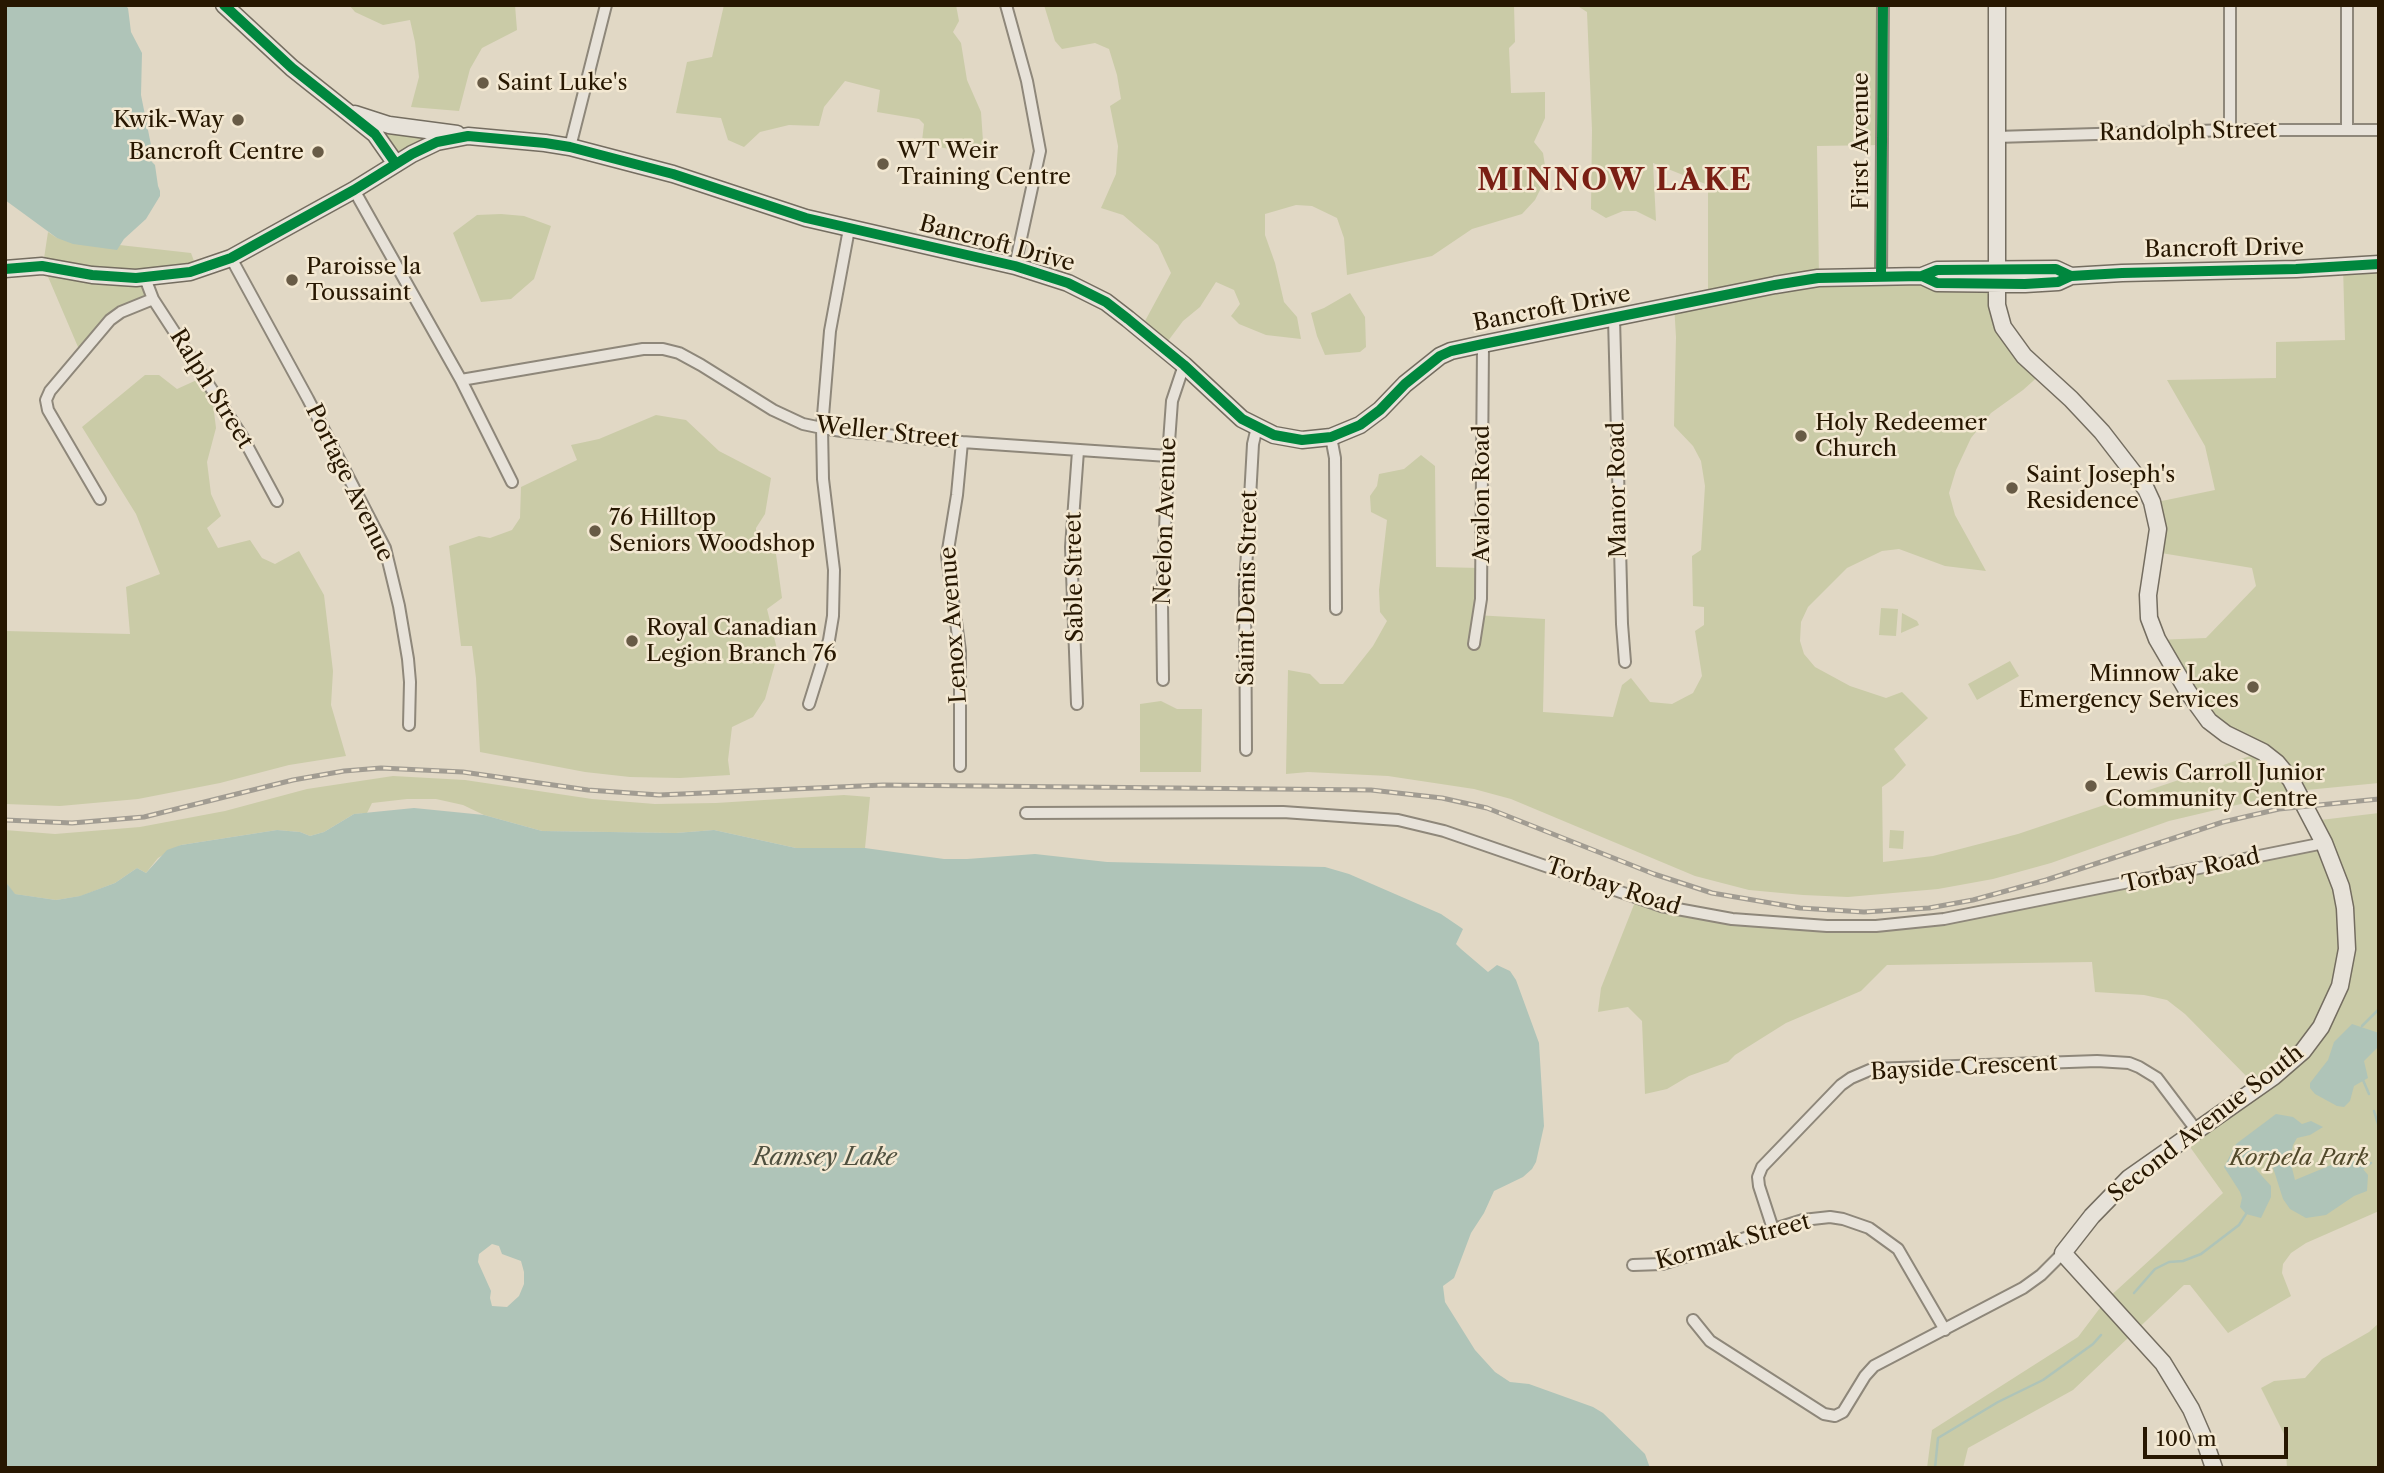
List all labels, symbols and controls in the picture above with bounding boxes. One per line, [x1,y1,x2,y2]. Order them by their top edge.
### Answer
place label: Saint Luke's [497,69,628,97]
street label: First Avenue [1847,72,1875,210]
marker: Saint Luke's [475,75,491,91]
place label: Kwik-Way [113,106,224,134]
marker: Kwik-Way [230,112,246,128]
street label: Randolph Street [2099,117,2277,147]
place label: WT Weir Training Centre [897,137,1071,191]
place label: Bancroft Centre [128,138,304,166]
marker: Bancroft Centre [310,144,326,160]
marker: WT Weir Training Centre [875,156,891,172]
district label: MINNOW LAKE [1478,163,1752,199]
street label: Bancroft Drive [916,210,1078,278]
street label: Bancroft Drive [2144,234,2304,264]
place label: Paroisse la Toussaint [306,253,421,307]
marker: Paroisse la Toussaint [284,272,300,288]
street label: Bancroft Drive [1471,280,1633,338]
street label: Ralph Street [163,324,259,454]
street label: Portage Avenue [299,400,399,566]
place label: Holy Redeemer Church [1815,409,1987,463]
street label: Weller Street [814,412,960,454]
street label: Manor Road [1603,422,1633,558]
street label: Avalon Road [1468,425,1496,563]
marker: Holy Redeemer Church [1793,428,1809,444]
street label: Neelon Avenue [1149,437,1183,605]
place label: Saint Joseph's Residence [2026,461,2175,515]
marker: Saint Joseph's Residence [2004,480,2020,496]
street label: Saint Denis Street [1232,490,1264,686]
place label: 76 Hilltop Seniors Woodshop [609,504,815,558]
street label: Sable Street [1060,511,1090,643]
marker: 76 Hilltop Seniors Woodshop [587,523,603,539]
street label: Lenox Avenue [935,546,973,704]
place label: Royal Canadian Legion Branch 76 [646,614,837,668]
marker: Royal Canadian Legion Branch 76 [624,633,640,649]
place label: Minnow Lake Emergency Services [2019,660,2239,714]
marker: Minnow Lake Emergency Services [2245,679,2261,695]
place label: Lewis Carroll Junior Community Centre [2105,759,2325,813]
marker: Lewis Carroll Junior Community Centre [2083,778,2099,794]
street label: Torbay Road [2120,843,2262,899]
street label: Torbay Road [1542,852,1684,922]
street label: Second Avenue South [2103,1039,2309,1209]
street label: Bayside Crescent [1870,1049,2058,1087]
water label: Ramsey Lake [753,1144,897,1172]
park label: Korpela Park [2230,1144,2368,1172]
street label: Kormak Street [1653,1208,1813,1276]
scale bar [2146,1414,2291,1458]
text: 100 m [2156,1426,2217,1451]

